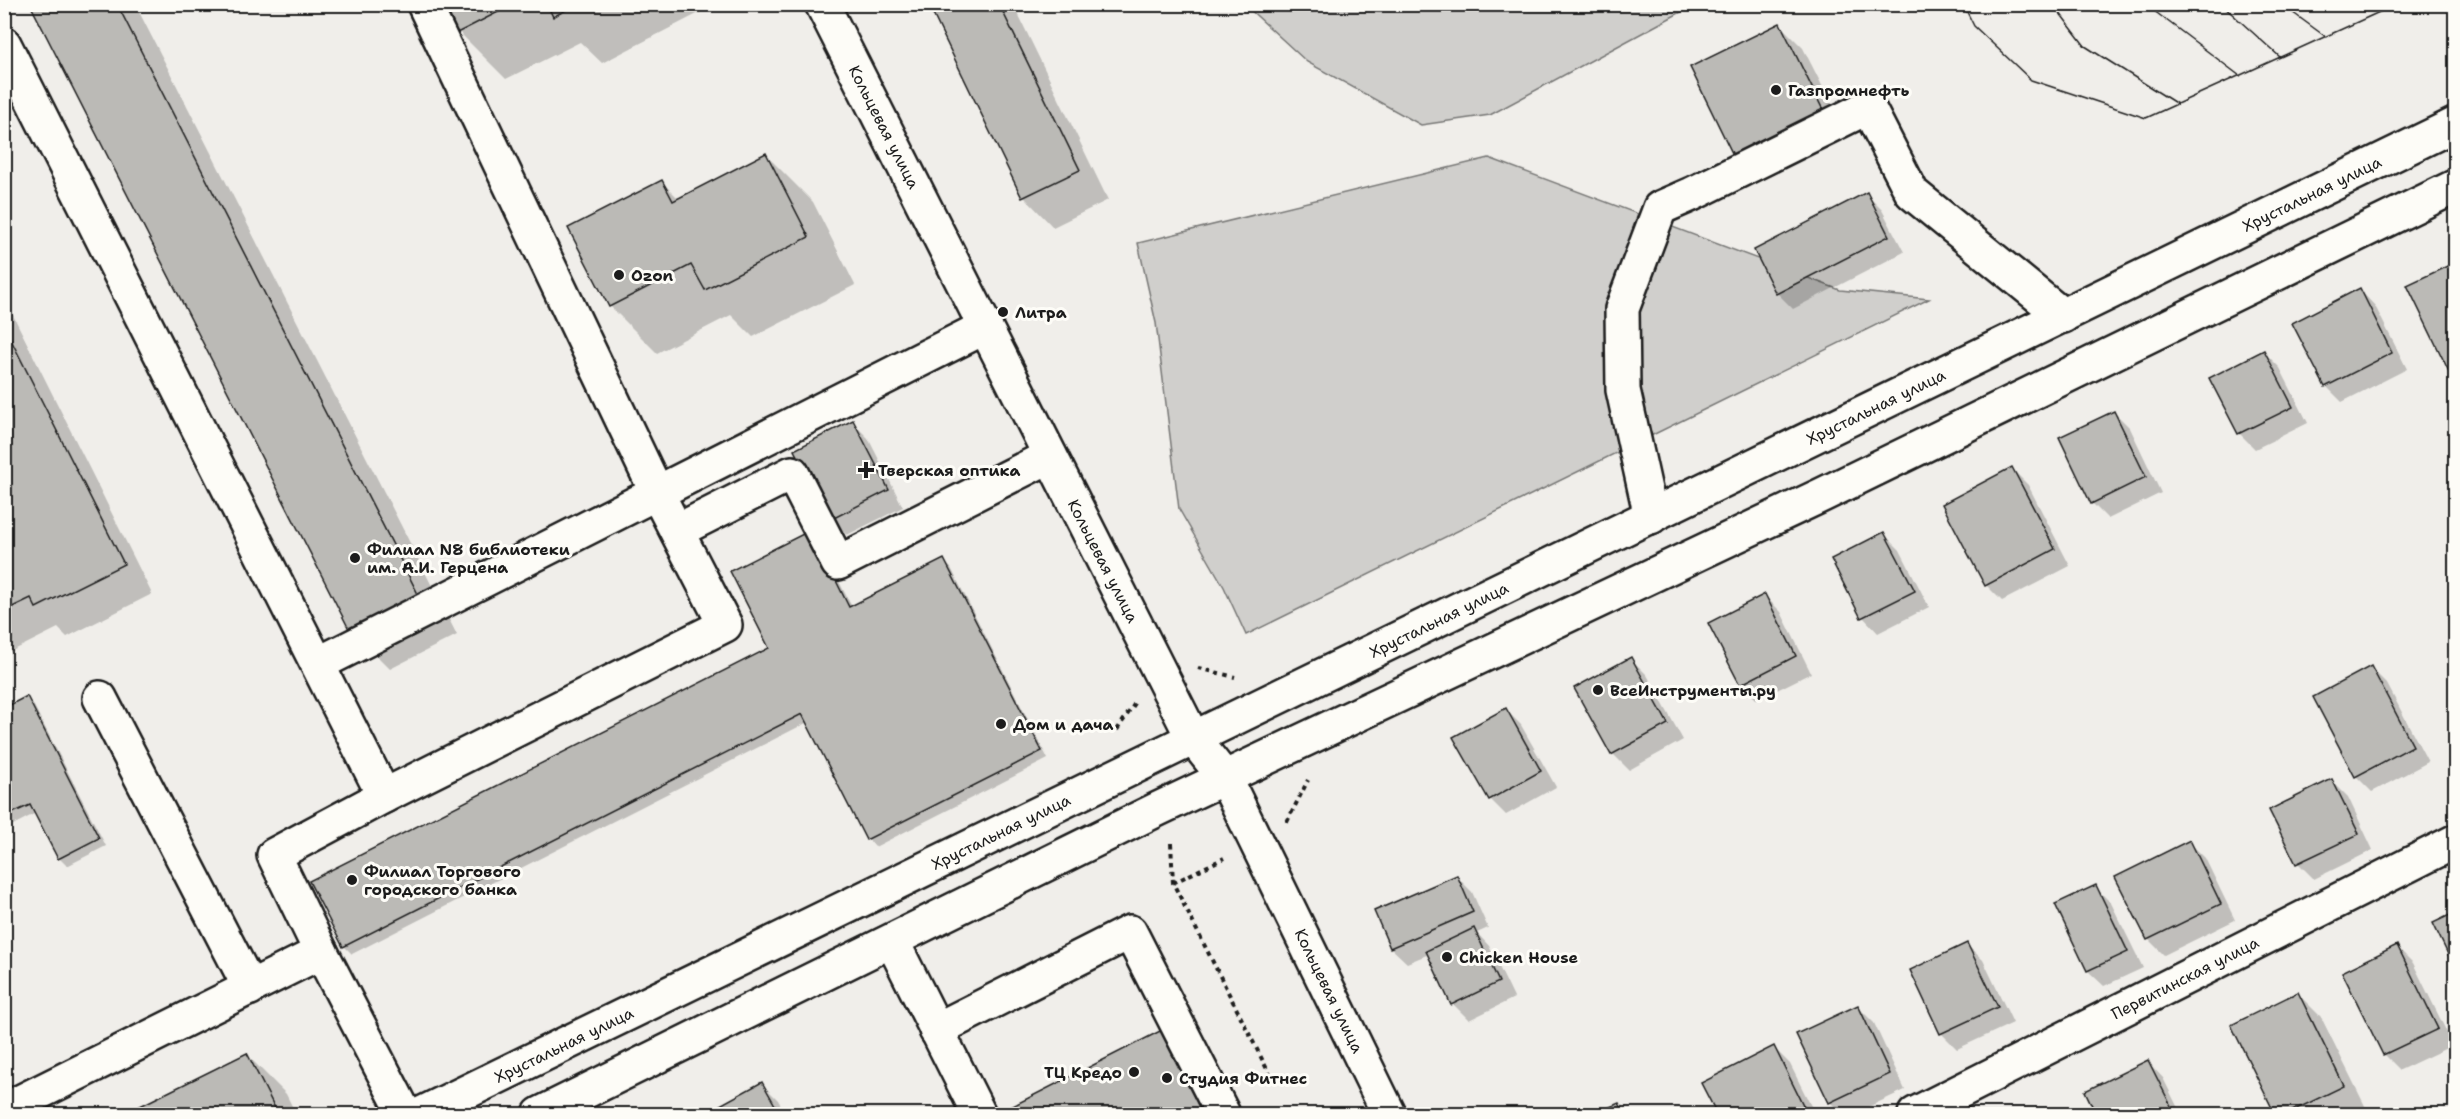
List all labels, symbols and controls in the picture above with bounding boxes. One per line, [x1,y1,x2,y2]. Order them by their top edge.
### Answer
street label: Кольцевая улица [844,62,924,192]
place label: Газпромнефть [1788,80,1910,101]
marker: Газпромнефть [1769,83,1783,97]
street label: Хрустальная улица [2239,151,2385,237]
place label: Ozon [631,265,674,286]
marker: Ozon [612,268,626,282]
place label: Литра [1015,302,1067,323]
marker: Литра [996,305,1010,319]
street label: Хрустальная улица [1803,364,1949,450]
place label: Тверская оптика [878,460,1021,481]
marker: Тверская оптика [859,463,873,477]
street label: Кольцевая улица [1063,496,1143,626]
place label: Филиал N8 библиотеки им. А.И. Герцена [367,539,570,578]
marker: Филиал N8 библиотеки им. А.И. Герцена [348,551,362,565]
street label: Хрустальная улица [1366,577,1512,663]
place label: ВсеИнструменты.ру [1610,680,1776,701]
marker: ВсеИнструменты.ру [1591,683,1605,697]
place label: Дом и дача [1013,714,1113,735]
marker: Дом и дача [994,717,1008,731]
street label: Хрустальная улица [928,789,1074,875]
place label: Филиал Торгового городского банка [364,861,521,900]
marker: Филиал Торгового городского банка [345,873,359,887]
street label: Кольцевая улица [1290,925,1368,1057]
street label: Первитинская улица [2108,932,2262,1024]
place label: Chicken House [1459,947,1579,968]
marker: Chicken House [1440,950,1454,964]
street label: Хрустальная улица [491,1002,637,1088]
place label: ТЦ Кредо [1044,1062,1122,1083]
marker: ТЦ Кредо [1127,1065,1141,1079]
place label: Студия Фитнес [1179,1068,1307,1089]
marker: Студия Фитнес [1160,1071,1174,1085]

